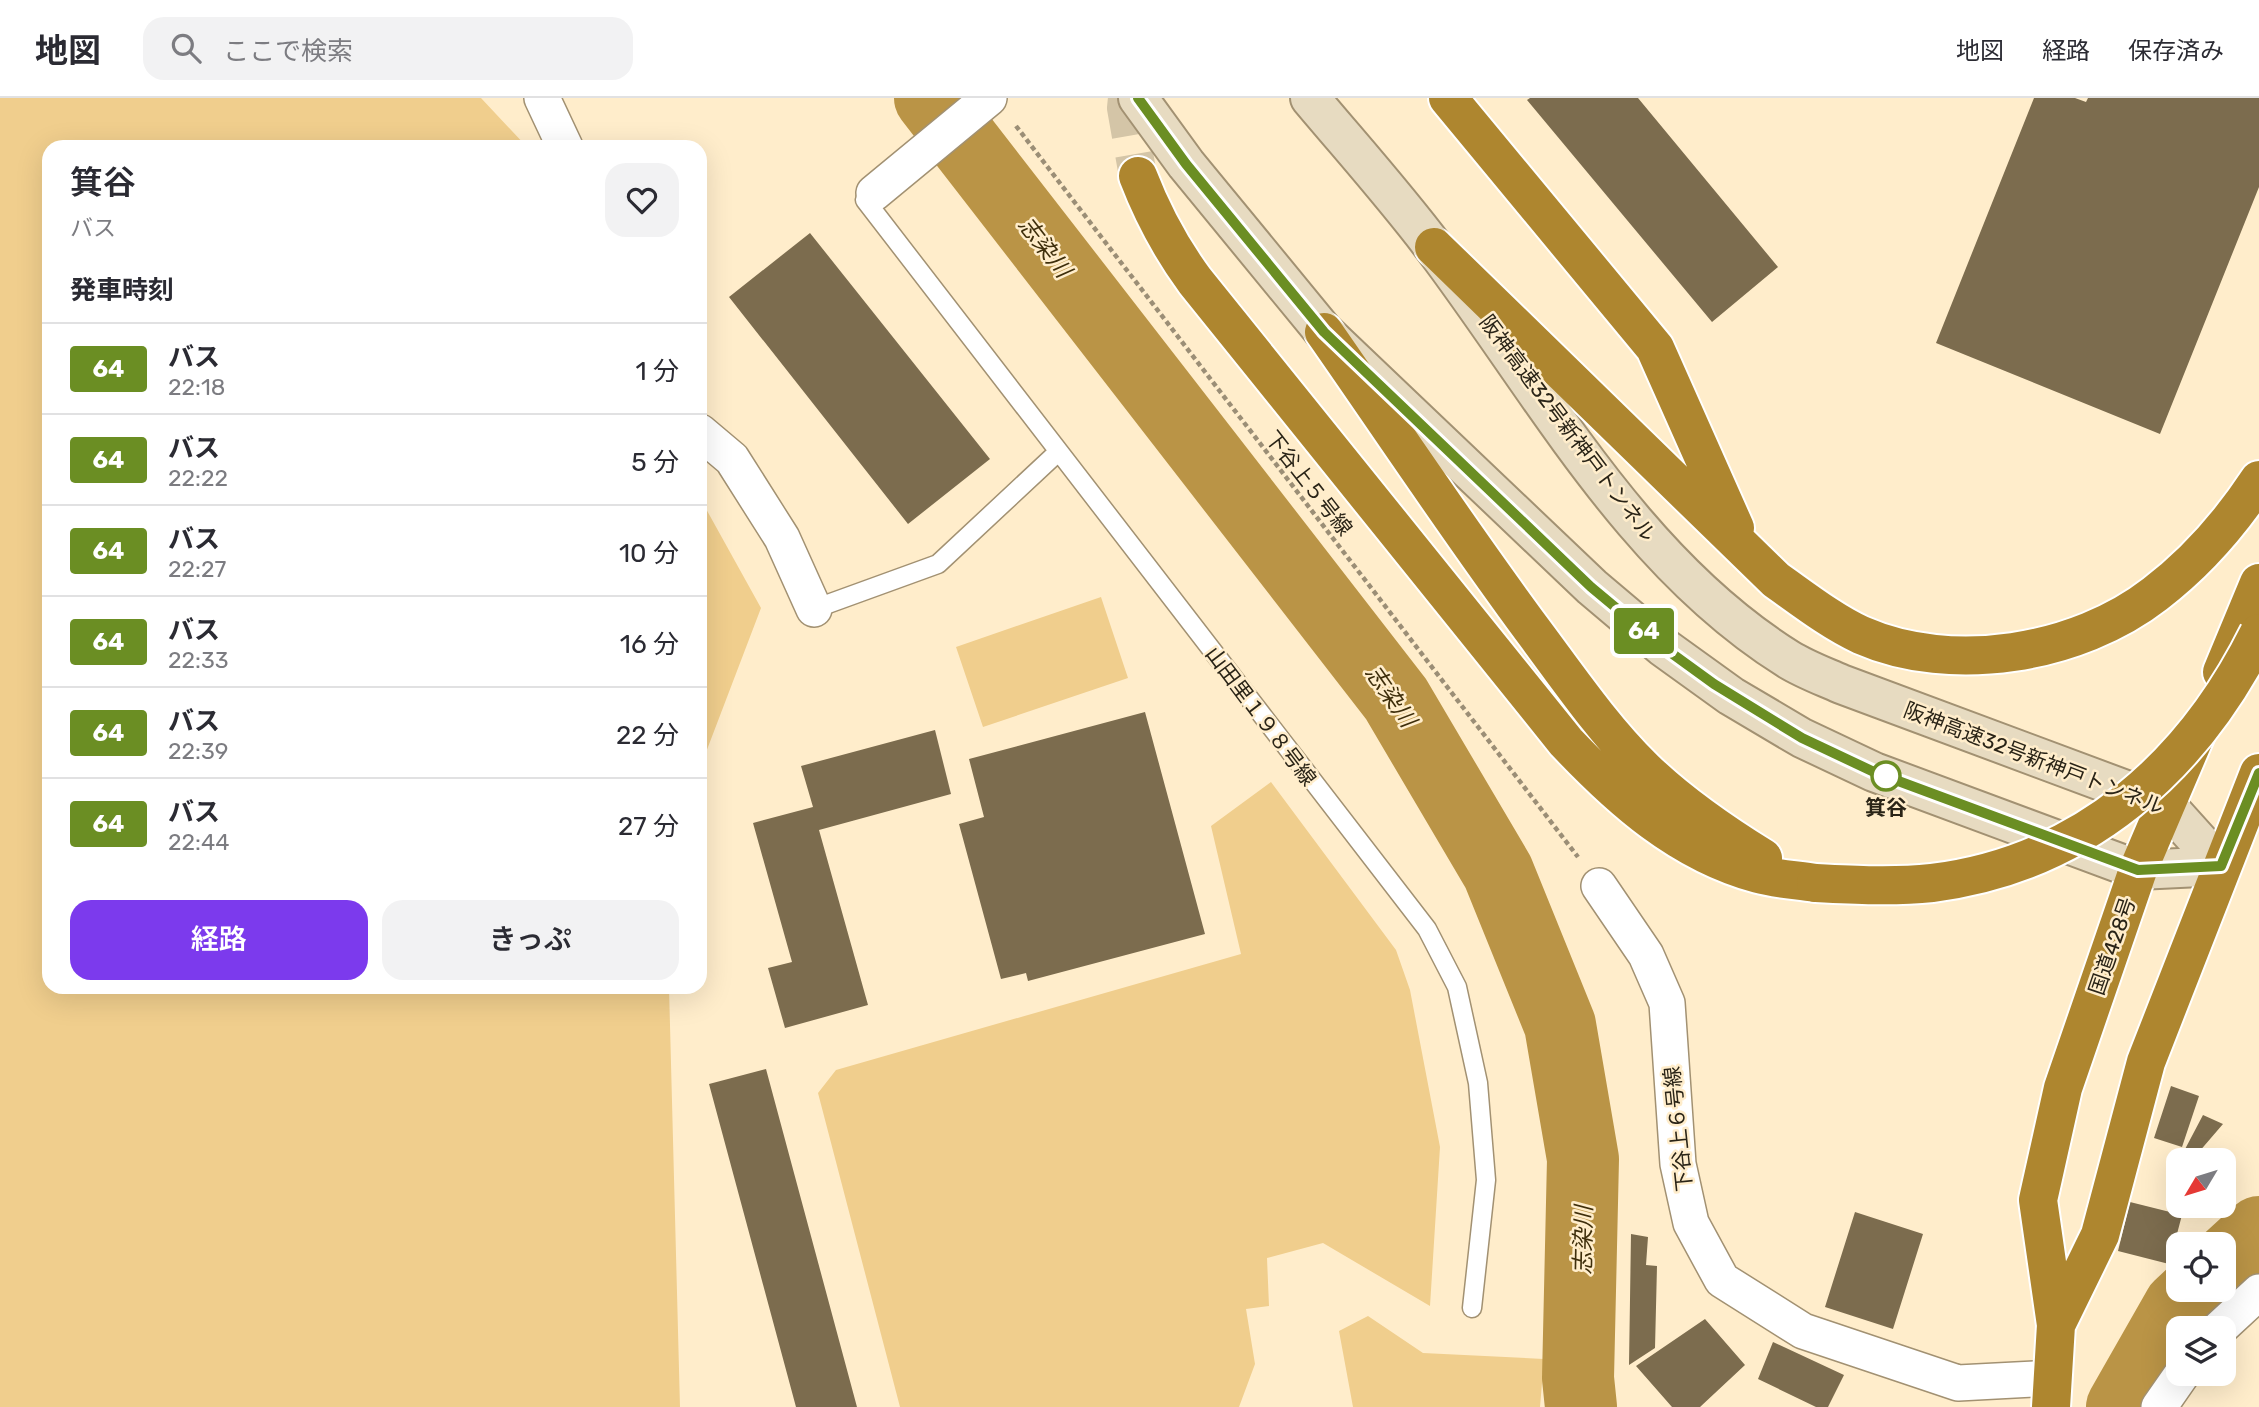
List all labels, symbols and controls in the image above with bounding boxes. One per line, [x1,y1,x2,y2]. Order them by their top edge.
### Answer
search box [143,17,633,80]
icon: search [167,29,205,67]
text: 地図 [35,31,101,70]
text: ここで検索 [223,36,353,67]
text: 地図 [1956,37,2004,65]
text: 経路 [2042,37,2090,65]
text: 保存済み [2128,37,2224,65]
text: 箕谷 [70,163,136,202]
button: heart [605,163,679,237]
water label: 志染川 [1013,211,1079,285]
text: バス [70,214,116,242]
text: 発車時刻 [70,275,174,306]
street label: 阪神高速32号新神戸トンネル [1475,310,1661,546]
text: バス [168,342,220,373]
text: 64 [92,355,125,383]
text: 1 分 [636,356,679,387]
text: 22:18 [168,373,225,401]
street label: 下谷上５号線 [1260,426,1358,540]
text: バス [168,433,220,464]
text: 64 [92,446,125,474]
text: 5 分 [631,447,679,478]
text: 22:22 [168,464,228,492]
text: バス [168,524,220,555]
text: 64 [92,537,125,565]
text: 10 分 [619,538,679,569]
text: 22:27 [168,555,226,583]
line badge: 64 [1612,608,1676,654]
text: バス [168,615,220,646]
text: 64 [1628,617,1660,645]
text: 64 [92,628,125,656]
text: 16 分 [620,629,679,660]
street label: 山田里１９８号線 [1200,641,1322,791]
text: 22:33 [168,646,229,674]
water label: 志染川 [1360,660,1424,735]
street label: 阪神高速32号新神戸トンネル [1900,697,2168,819]
text: バス [168,706,220,737]
text: 64 [92,719,125,747]
text: 22 分 [616,720,679,751]
text: 22:39 [168,737,228,765]
marker: 箕谷 [1871,761,1901,791]
place label: 箕谷 [1865,795,1907,820]
text: バス [168,797,220,828]
text: 64 [92,810,125,838]
text: 27 分 [618,811,679,842]
text: 22:44 [168,828,229,856]
street label: 国道428号 [2084,894,2140,998]
button: 経路 [70,900,368,980]
button: きっぷ [382,900,679,980]
street label: 下谷上６号線 [1659,1065,1697,1193]
north arrow [2166,1148,2236,1218]
map controls [2166,1148,2236,1386]
water label: 志染川 [1568,1202,1598,1275]
button: locate [2166,1232,2236,1302]
button: layers [2166,1316,2236,1386]

